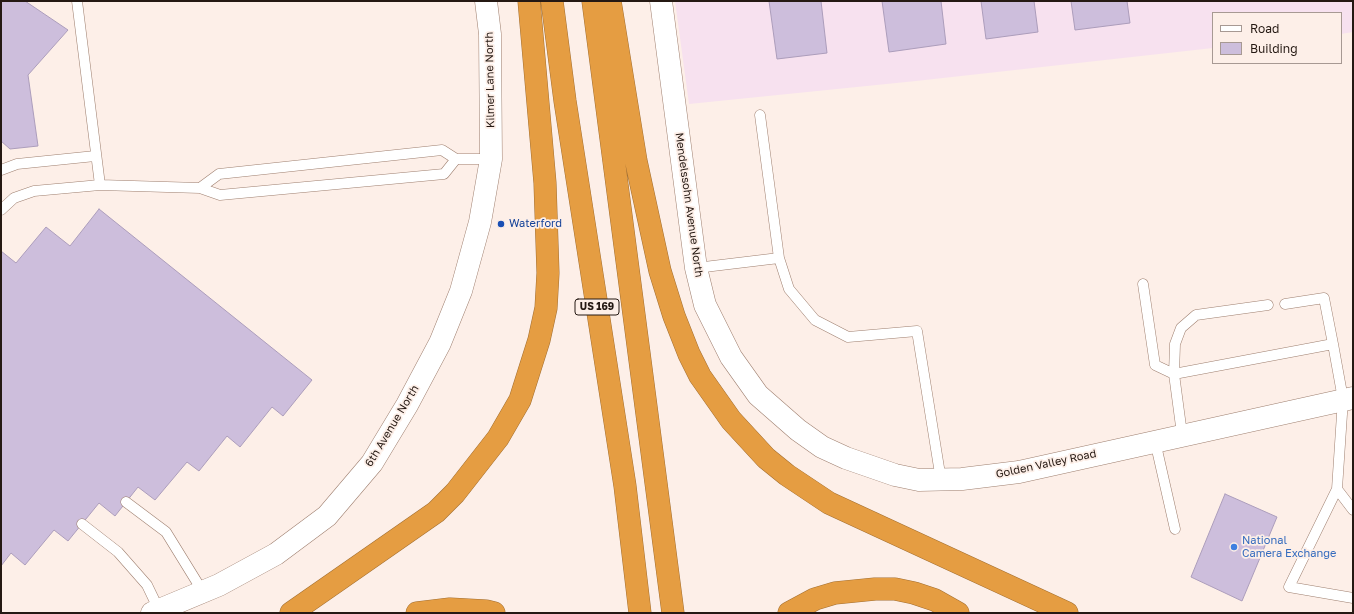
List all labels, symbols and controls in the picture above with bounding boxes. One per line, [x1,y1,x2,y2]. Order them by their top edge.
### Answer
legend [1212,12,1342,64]
text: Road [1250,21,1279,36]
street label: Kilmer Lane North [483,32,497,128]
text: Building [1250,41,1298,56]
street label: Mendelssohn Avenue North [672,132,706,278]
place label: Waterford [509,217,562,231]
marker: Waterford [496,219,506,229]
road number: US 169 [575,299,619,315]
street label: 6th Avenue North [362,383,422,469]
street label: Golden Valley Road [995,447,1097,481]
place label: National Camera Exchange [1242,534,1336,560]
marker: National Camera Exchange [1229,542,1239,552]

